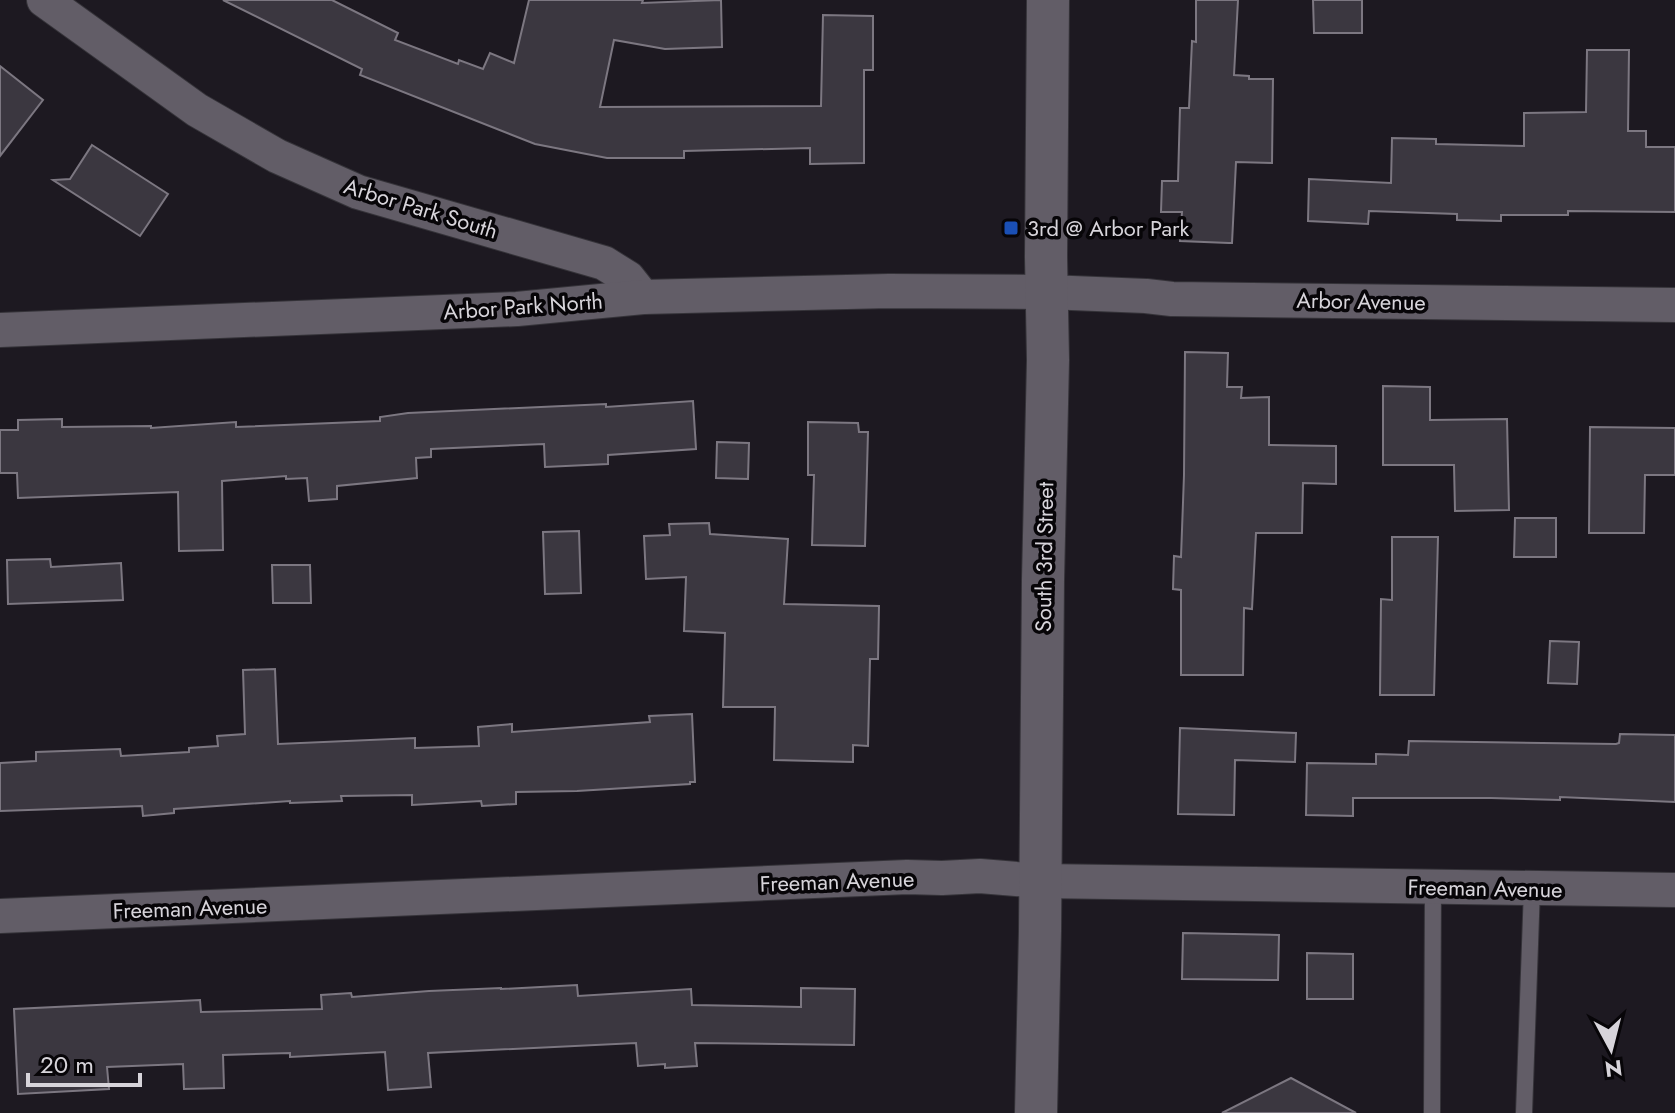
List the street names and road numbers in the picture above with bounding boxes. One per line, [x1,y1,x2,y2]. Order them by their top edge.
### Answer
street label: Arbor Park South [340,169,502,247]
street label: Arbor Park North [442,284,604,328]
street label: Arbor Avenue [1296,284,1426,318]
street label: South 3rd Street [1027,481,1061,632]
street label: Freeman Avenue [759,862,915,900]
street label: Freeman Avenue [1407,871,1563,905]
street label: Freeman Avenue [112,889,268,927]

